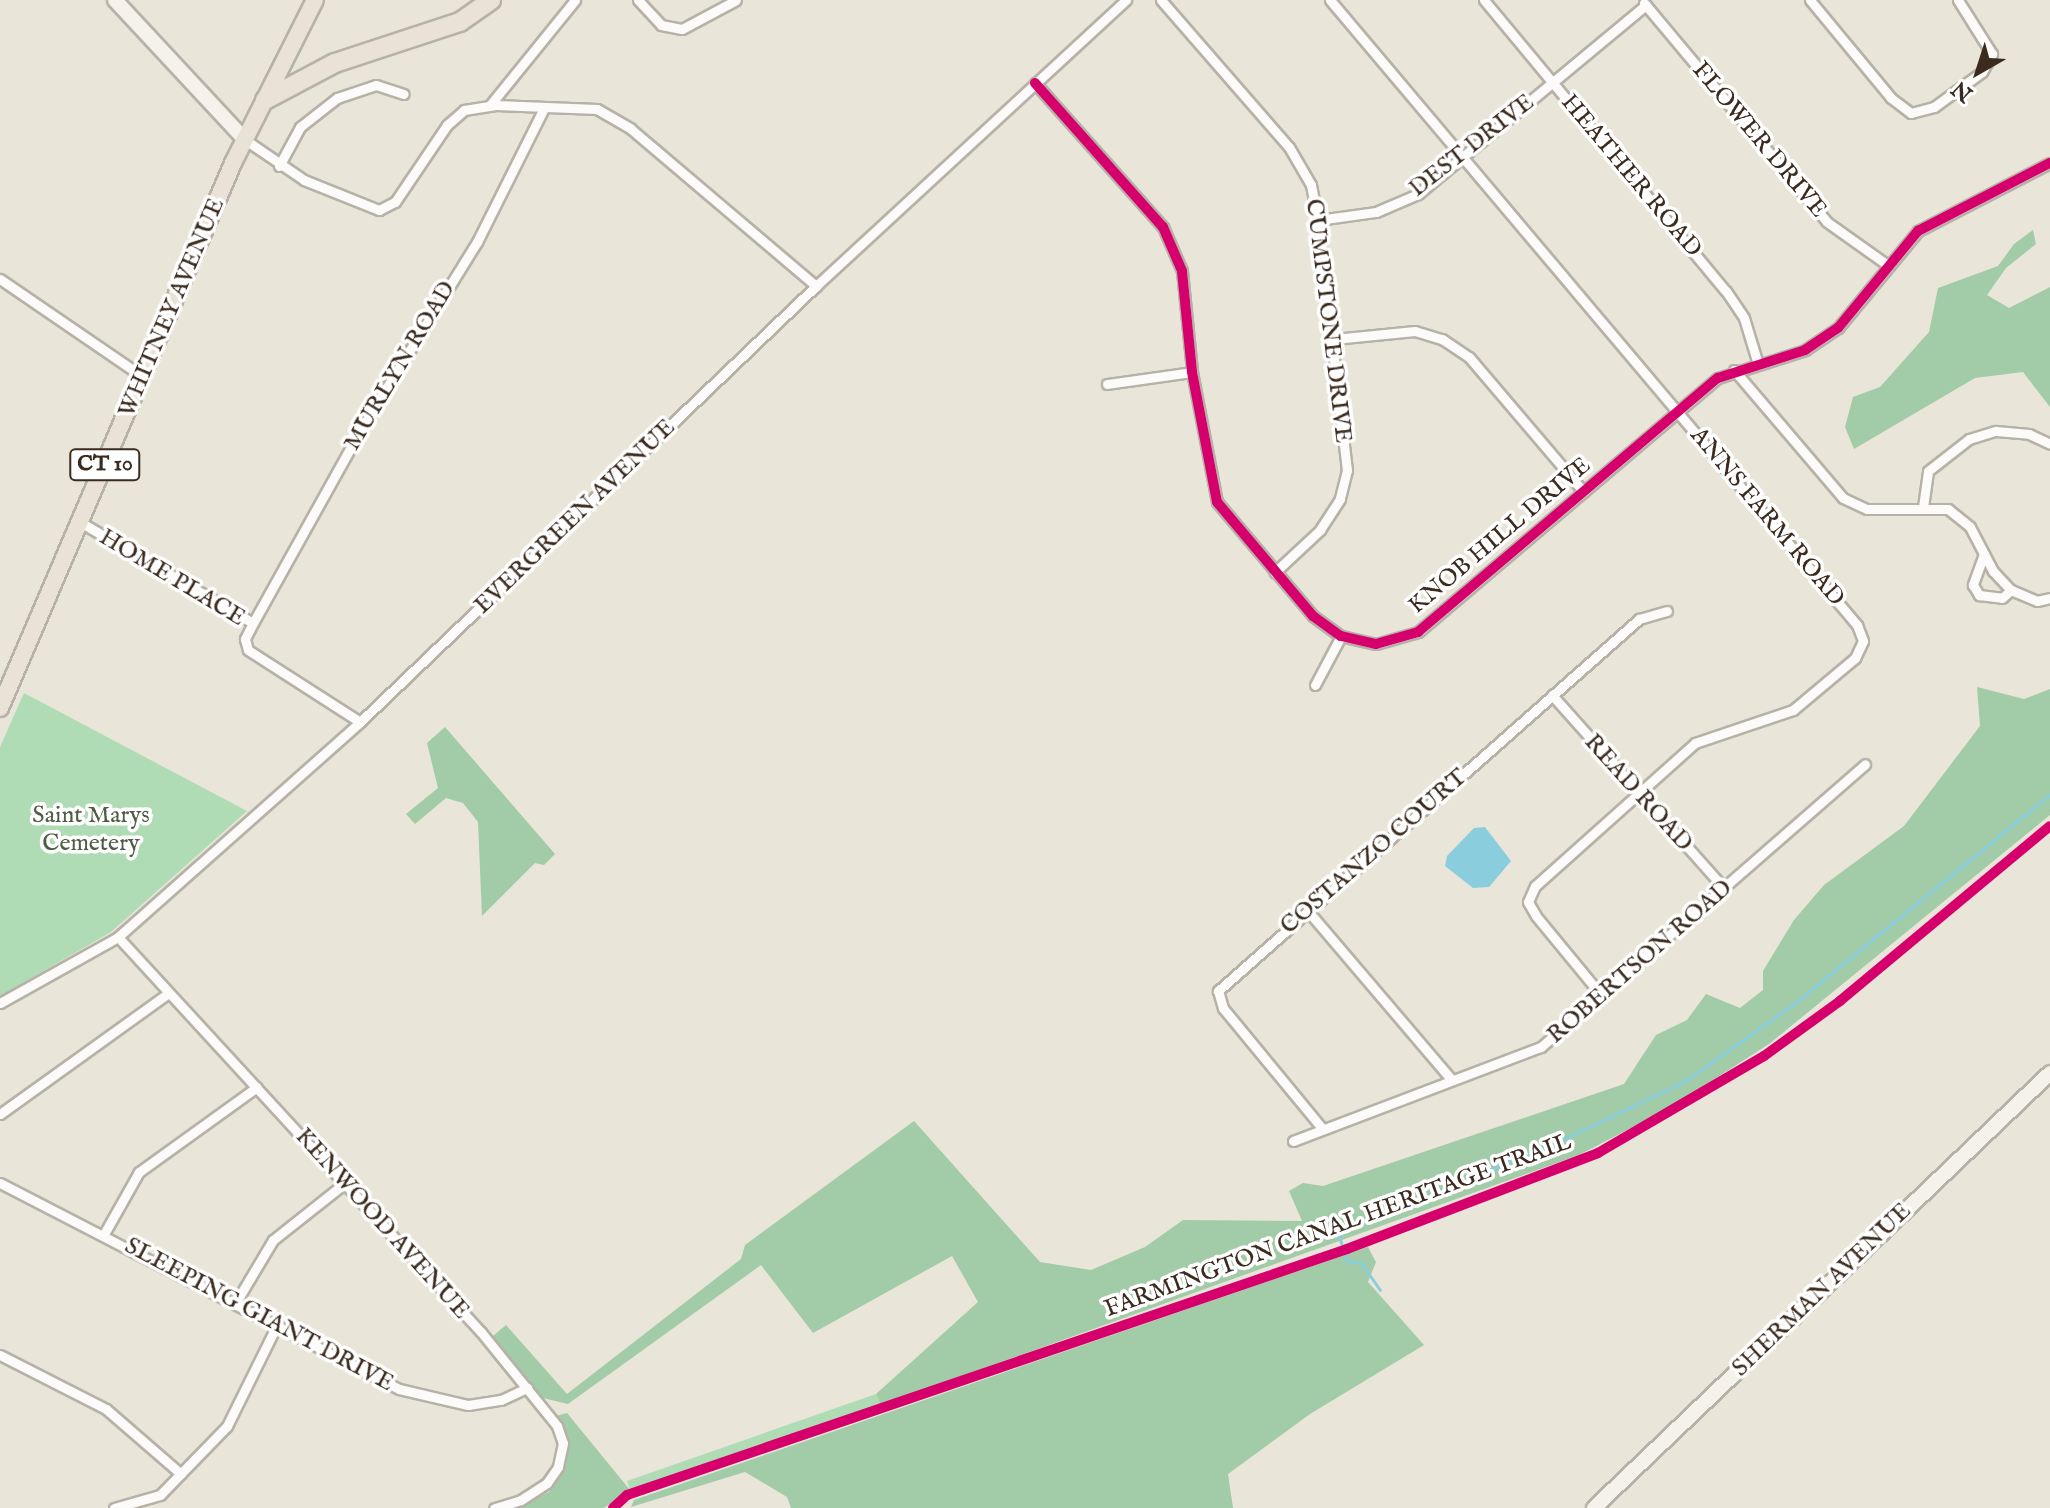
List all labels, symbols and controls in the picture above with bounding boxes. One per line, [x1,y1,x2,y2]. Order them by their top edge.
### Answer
north arrow [1938,32,2018,112]
street label: FLOWER DRIVE [1685,56,1833,224]
text: N [1947,74,1979,108]
street label: DEST DRIVE [1404,88,1540,204]
street label: HEATHER ROAD [1555,89,1707,263]
street label: WHITNEY AVENUE [113,194,231,422]
street label: CUMPSTONE DRIVE [1299,197,1357,445]
street label: MURLYN ROAD [338,276,462,456]
street label: EVERGREEN AVENUE [469,414,681,620]
street label: ANNS FARM ROAD [1684,422,1850,612]
road number: CT 10 [69,447,141,483]
street label: KNOB HILL DRIVE [1403,452,1597,620]
street label: HOME PLACE [94,523,250,633]
street label: READ ROAD [1578,728,1698,858]
street label: COSTANZO COURT [1275,763,1473,941]
park label: Saint Marys Cemetery [32,802,150,858]
street label: ROBERTSON ROAD [1542,874,1738,1050]
street label: KENWOOD AVENUE [289,1123,475,1325]
street label: FARMINGTON CANAL HERITAGE TRAIL [1101,1128,1575,1324]
street label: SHERMAN AVENUE [1727,1197,1917,1383]
street label: SLEEPING GIANT DRIVE [120,1232,398,1398]

